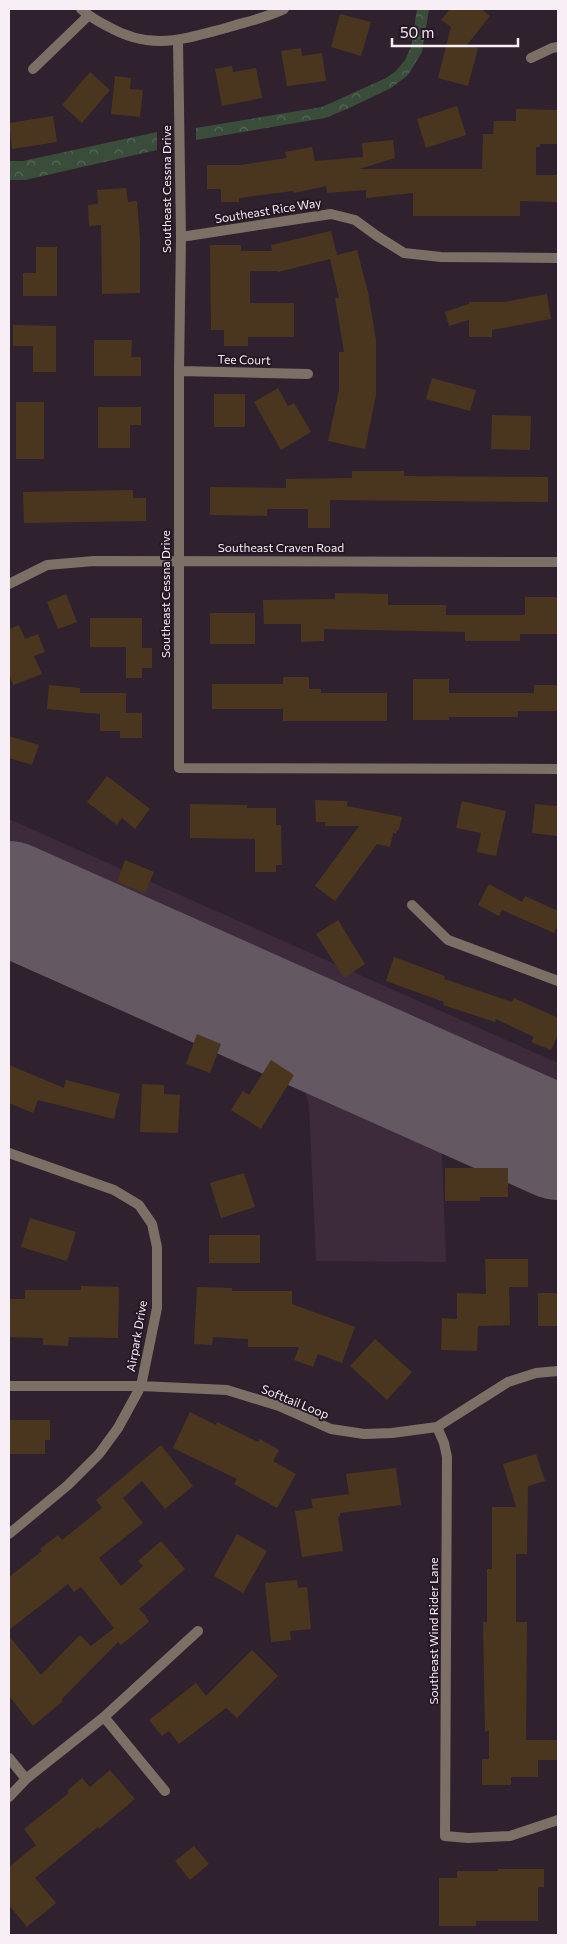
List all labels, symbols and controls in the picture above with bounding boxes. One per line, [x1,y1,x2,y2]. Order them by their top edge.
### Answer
scale bar [392,15,518,47]
text: 50 m [400,23,434,41]
street label: Southeast Cessna Drive [159,125,173,253]
street label: Southeast Rice Way [214,195,322,225]
street label: Tee Court [217,352,271,366]
street label: Southeast Cessna Drive [158,530,172,658]
street label: Southeast Craven Road [218,540,344,554]
street label: Airpark Drive [123,1299,149,1373]
street label: Softtail Loop [260,1381,331,1421]
street label: Southeast Wind Rider Lane [426,1557,440,1705]

